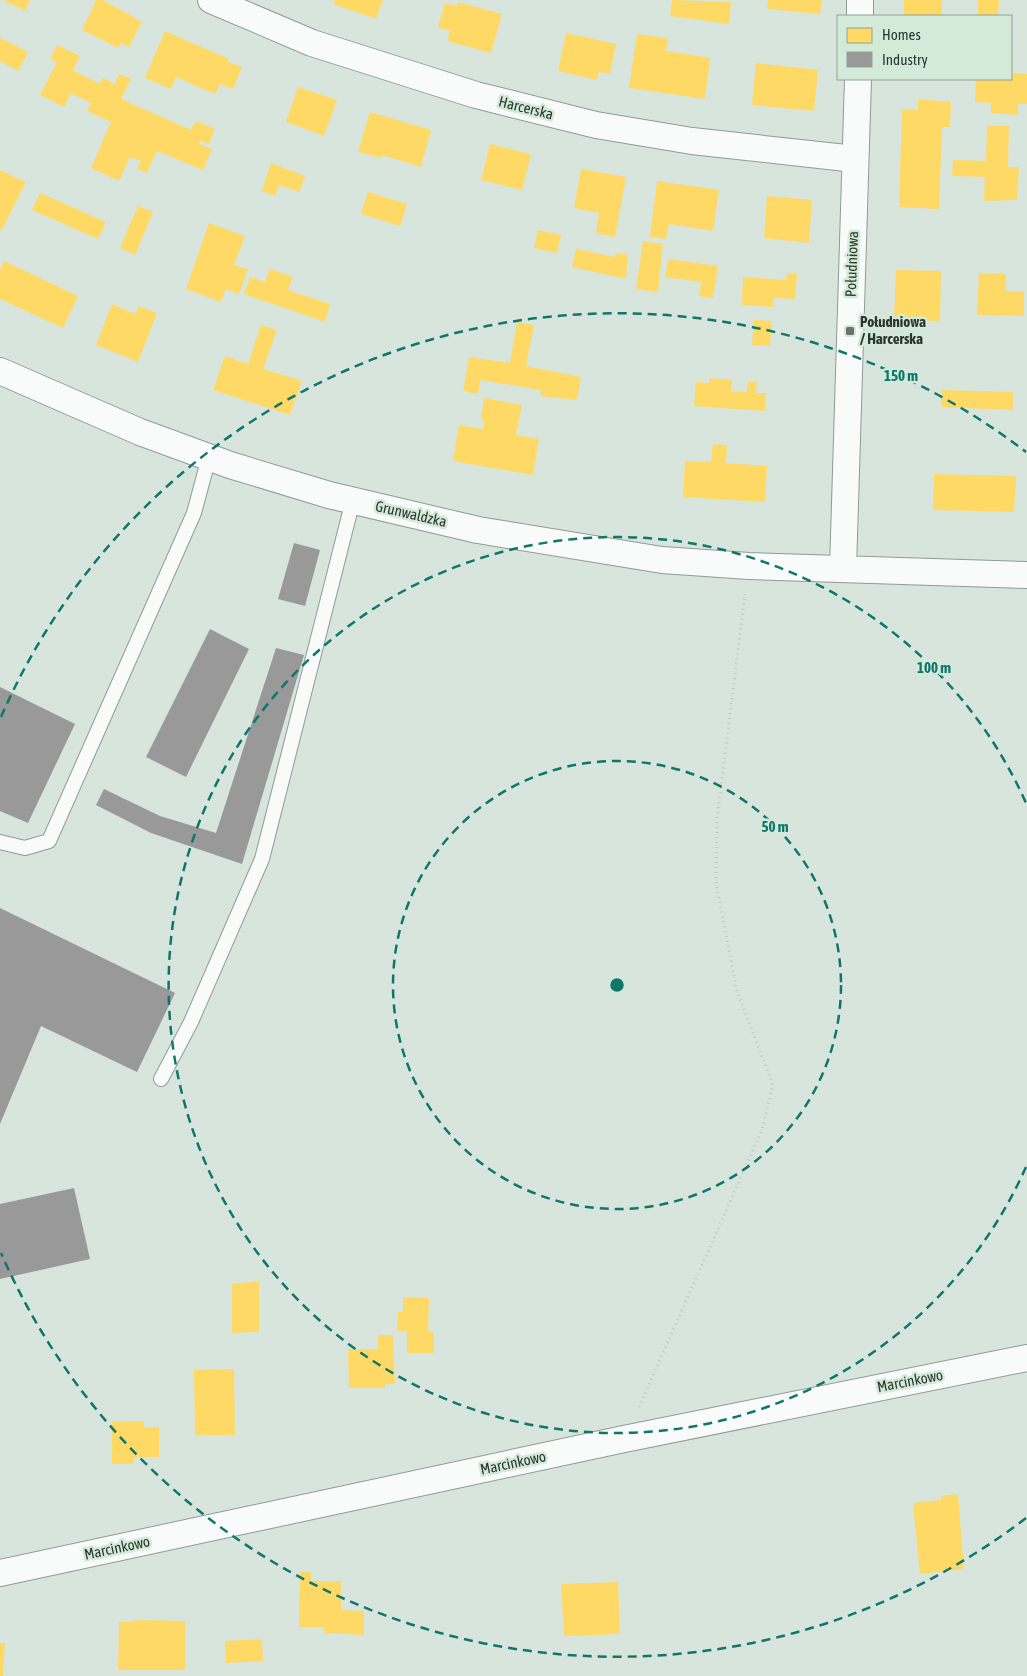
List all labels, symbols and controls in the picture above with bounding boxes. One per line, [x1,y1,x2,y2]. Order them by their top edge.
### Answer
legend [837,15,1012,80]
text: Homes [882,26,921,43]
text: Industry [882,51,928,68]
street label: Harcerska [497,93,555,123]
street label: Południowa [842,231,861,297]
place label: Południowa / Harcerska [860,313,926,347]
marker: Południowa / Harcerska [844,325,856,337]
text: 150 m [884,367,918,384]
street label: Grunwaldzka [374,497,448,530]
text: 100 m [917,659,951,676]
text: 50 m [762,818,789,835]
centre of rings [608,976,626,994]
street label: Marcinkowo [876,1366,944,1395]
street label: Marcinkowo [478,1447,547,1478]
street label: Marcinkowo [82,1532,151,1563]

